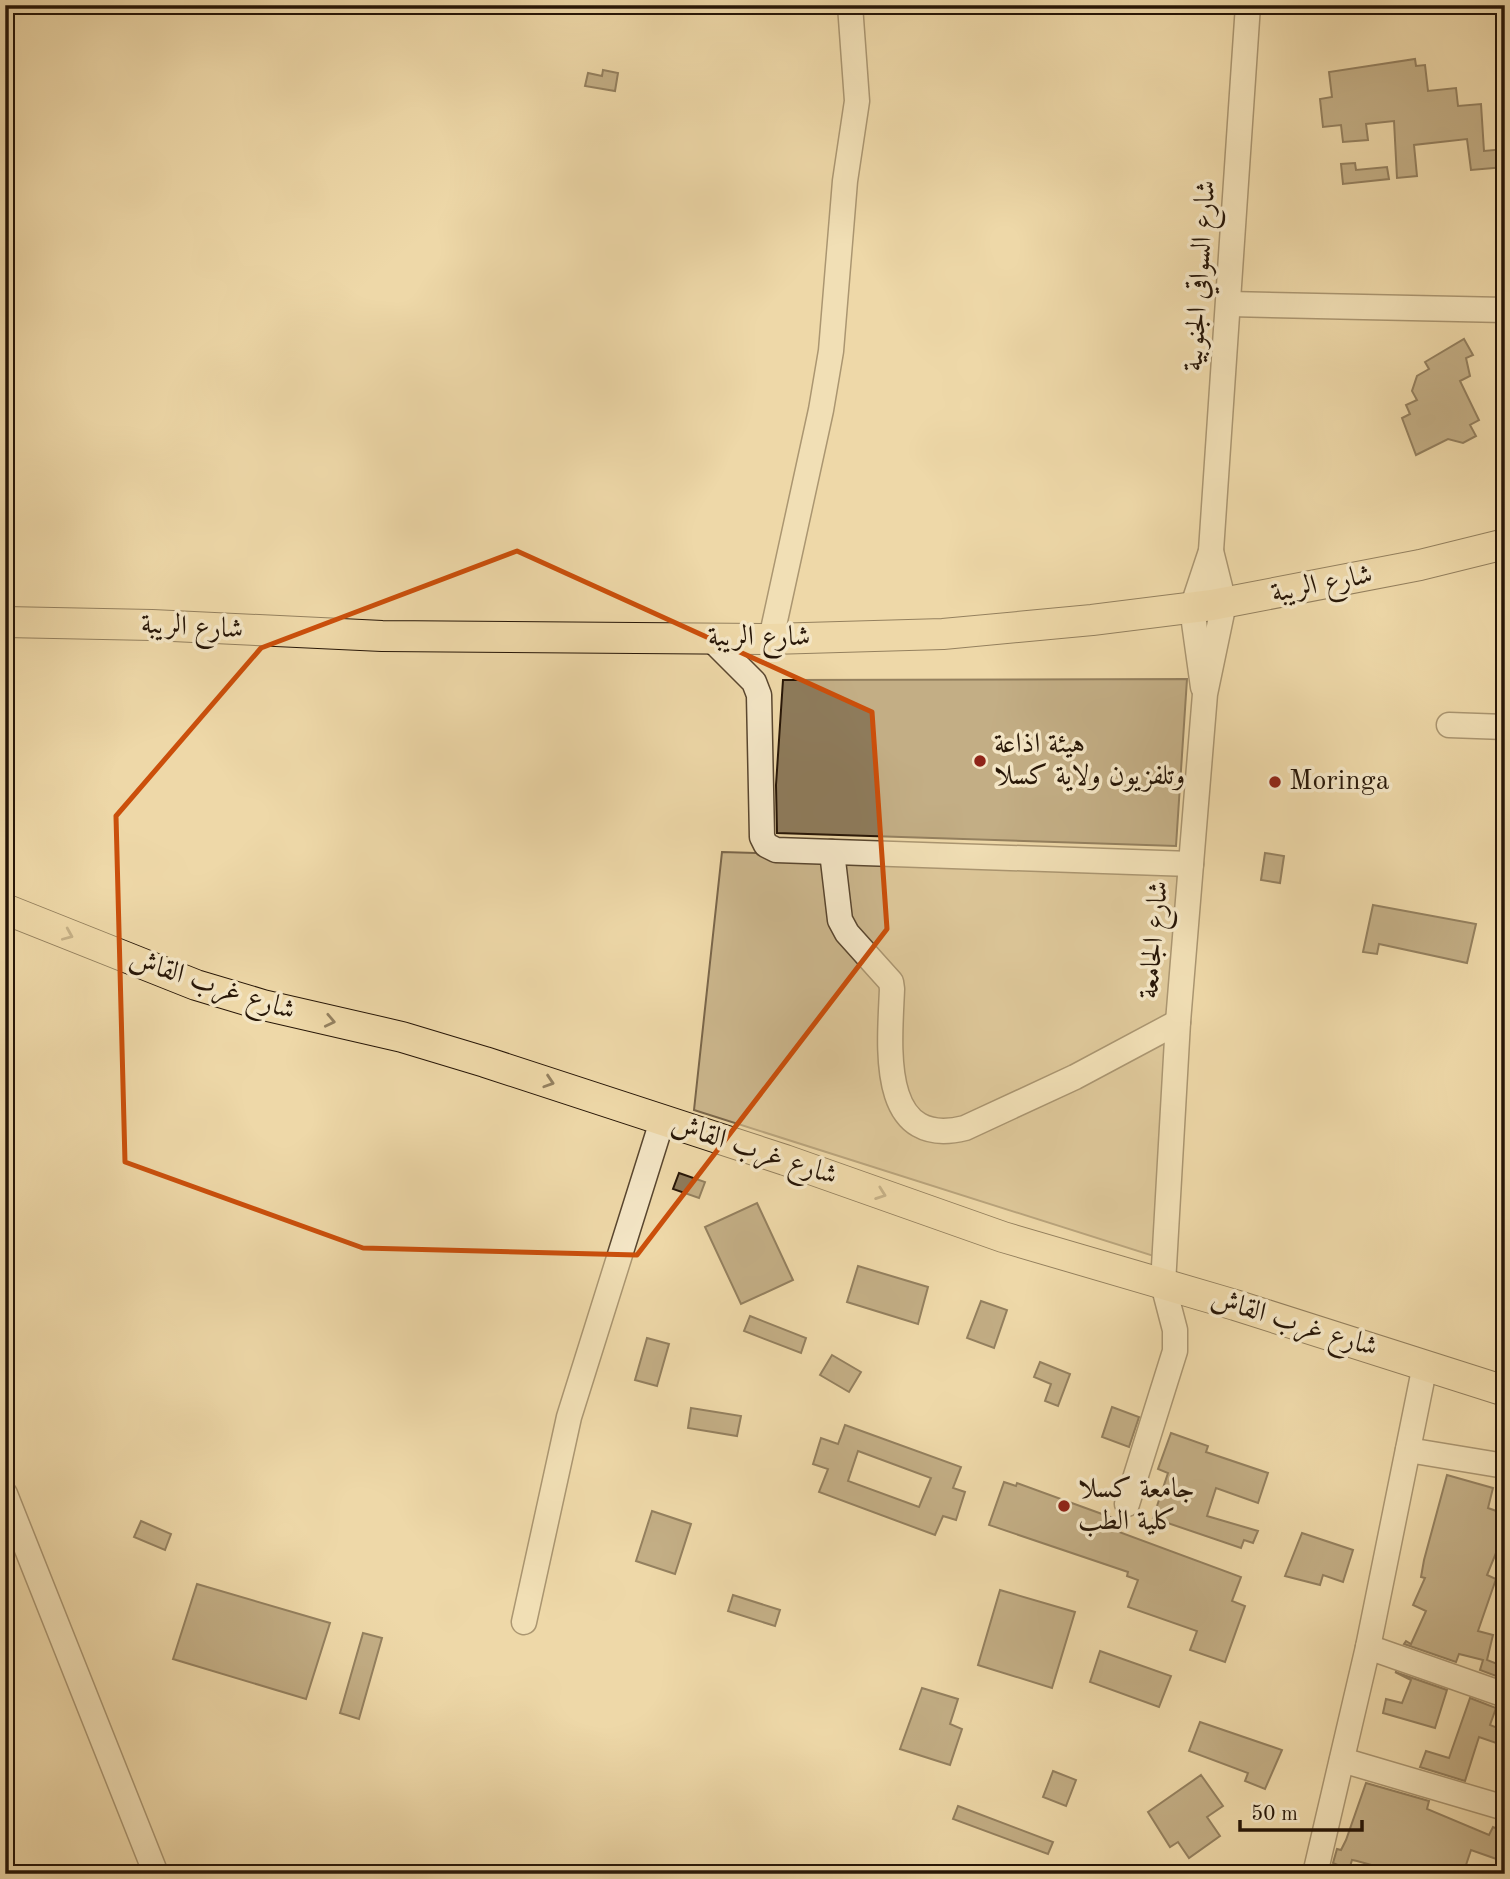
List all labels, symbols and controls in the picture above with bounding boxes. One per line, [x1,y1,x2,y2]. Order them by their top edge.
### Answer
street label: شارع السواقي الجنوبية [1179,179,1229,373]
street label: شارع الريبة [1269,560,1376,615]
street label: شارع الريبة [140,610,244,652]
street label: شارع الريبة [708,623,810,659]
place label: هيئة اذاعة وتلفزيون ولاية كسلا [994,731,1185,792]
marker: هيئة اذاعة وتلفزيون ولاية كسلا [972,753,988,769]
place label: Moringa [1289,768,1390,796]
marker: Moringa [1267,774,1283,790]
street label: شارع الجامعة [1136,880,1181,1001]
one-way arrow [61,927,74,941]
street label: شارع غرب القاش [123,946,298,1033]
one-way arrow [324,1012,336,1027]
one-way arrow [543,1074,555,1089]
street label: شارع غرب القاش [665,1111,840,1198]
one-way arrow [874,1186,887,1200]
street label: شارع غرب القاش [1205,1285,1381,1369]
place label: جامعة كسلا كلية الطب [1078,1475,1195,1537]
marker: جامعة كسلا كلية الطب [1056,1498,1072,1514]
scale bar [1240,1788,1363,1832]
text: 50 m [1251,1804,1298,1825]

